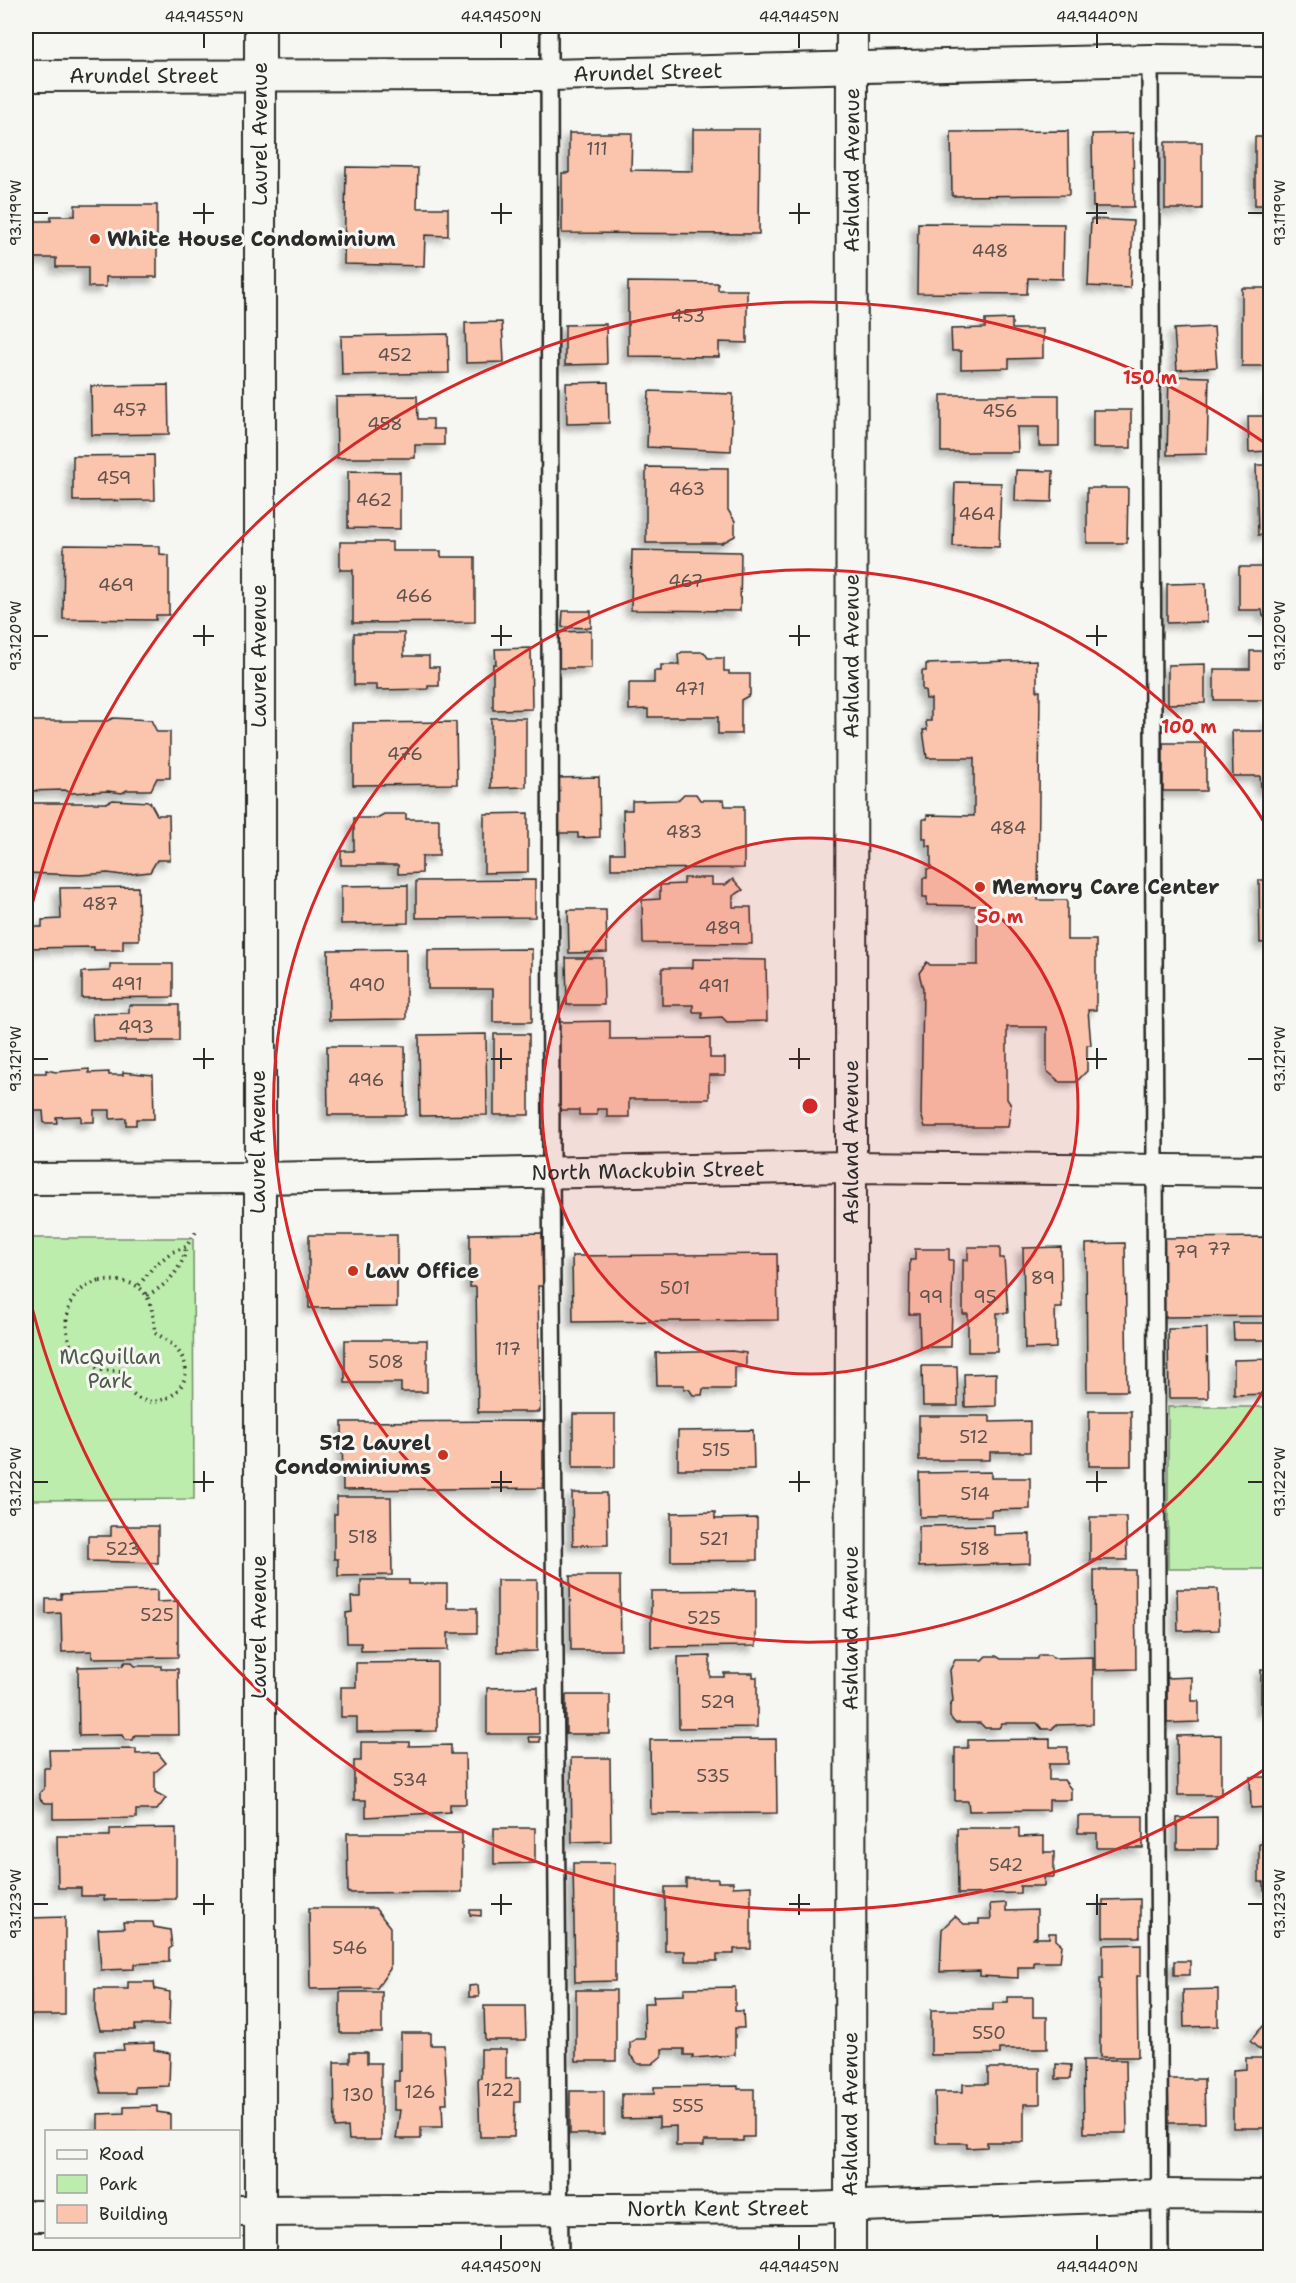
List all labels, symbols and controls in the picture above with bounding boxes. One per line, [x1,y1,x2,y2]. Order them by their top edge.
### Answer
text: 44.9455°N [164,7,244,27]
text: 44.9450°N [461,7,541,27]
text: 44.9445°N [759,7,839,27]
text: 44.9440°N [1056,7,1138,27]
street label: Arundel Street [573,57,723,88]
street label: Arundel Street [69,62,219,90]
street label: Laurel Avenue [246,62,274,206]
street label: Ashland Avenue [838,88,866,252]
house number: 111 [586,137,608,161]
text: 93.119°W [6,180,26,246]
text: 93.119°W [1270,180,1290,246]
place label: White House Condominium [107,225,396,253]
marker: White House Condominium [88,232,102,246]
house number: 448 [972,239,1008,263]
house number: 453 [671,304,705,328]
house number: 452 [378,343,412,367]
text: 150 m [1123,366,1178,390]
house number: 457 [113,398,147,422]
house number: 456 [982,399,1018,423]
house number: 458 [367,412,403,436]
house number: 459 [97,466,131,490]
house number: 463 [669,477,705,501]
house number: 462 [356,488,392,512]
house number: 464 [959,502,995,526]
house number: 467 [668,569,704,593]
house number: 469 [98,573,134,597]
street label: Ashland Avenue [837,574,866,738]
street label: Laurel Avenue [245,584,273,728]
house number: 466 [396,584,433,608]
text: 93.120°W [6,601,26,671]
text: 93.120°W [1270,601,1290,671]
house number: 471 [675,677,705,701]
text: 100 m [1161,715,1217,739]
house number: 476 [387,742,423,766]
house number: 484 [990,816,1026,840]
house number: 483 [666,820,702,844]
place label: Memory Care Center [992,873,1220,901]
marker: Memory Care Center [973,880,987,894]
house number: 487 [82,892,118,916]
text: 50 m [977,905,1024,929]
house number: 489 [705,916,741,940]
house number: 491 [111,972,143,996]
house number: 490 [349,973,385,997]
house number: 491 [698,974,730,998]
house number: 493 [118,1015,154,1039]
text: 93.121°W [6,1026,26,1092]
text: 93.121°W [1270,1026,1290,1092]
street label: Ashland Avenue [837,1060,865,1224]
house number: 496 [348,1068,384,1092]
street label: Laurel Avenue [244,1070,272,1214]
centre of rings [800,1096,820,1116]
street label: North Mackubin Street [531,1155,765,1187]
house number: 77 [1207,1237,1231,1261]
house number: 79 [1174,1240,1198,1264]
place label: Law Office [365,1257,479,1285]
marker: Law Office [346,1264,360,1278]
house number: 89 [1031,1266,1055,1290]
house number: 501 [660,1276,690,1300]
house number: 99 [919,1285,943,1309]
house number: 95 [973,1285,997,1309]
house number: 117 [495,1337,521,1361]
park label: McQuillan Park [59,1343,161,1395]
house number: 508 [368,1350,404,1374]
house number: 512 [959,1425,989,1449]
place label: 512 Laurel Condominiums [275,1429,431,1481]
house number: 515 [702,1438,730,1462]
text: 93.122°W [6,1447,26,1517]
text: 93.122°W [1270,1447,1290,1517]
marker: 512 Laurel Condominiums [436,1448,450,1462]
house number: 514 [960,1482,990,1506]
house number: 518 [348,1525,378,1549]
house number: 521 [699,1527,729,1551]
house number: 523 [106,1537,140,1561]
house number: 518 [960,1537,990,1561]
street label: Ashland Avenue [836,1546,865,1710]
street label: Laurel Avenue [245,1555,273,1699]
house number: 525 [140,1603,174,1627]
house number: 525 [687,1606,721,1630]
house number: 529 [701,1690,735,1714]
house number: 535 [696,1764,730,1788]
house number: 534 [393,1768,427,1792]
house number: 542 [989,1853,1023,1877]
text: 93.123°W [6,1869,26,1939]
text: 93.123°W [1270,1869,1290,1939]
house number: 546 [332,1936,368,1960]
house number: 550 [972,2021,1006,2045]
street label: Ashland Avenue [836,2032,864,2196]
house number: 122 [484,2078,514,2102]
house number: 126 [404,2080,436,2104]
house number: 130 [342,2083,374,2107]
house number: 555 [672,2094,704,2118]
legend [45,2130,240,2238]
text: Road [99,2142,144,2166]
text: Park [99,2172,138,2196]
street label: North Kent Street [627,2194,809,2223]
text: Building [99,2202,168,2226]
text: 44.9450°N [461,2257,541,2277]
text: 44.9445°N [759,2257,839,2277]
text: 44.9440°N [1056,2257,1138,2277]

